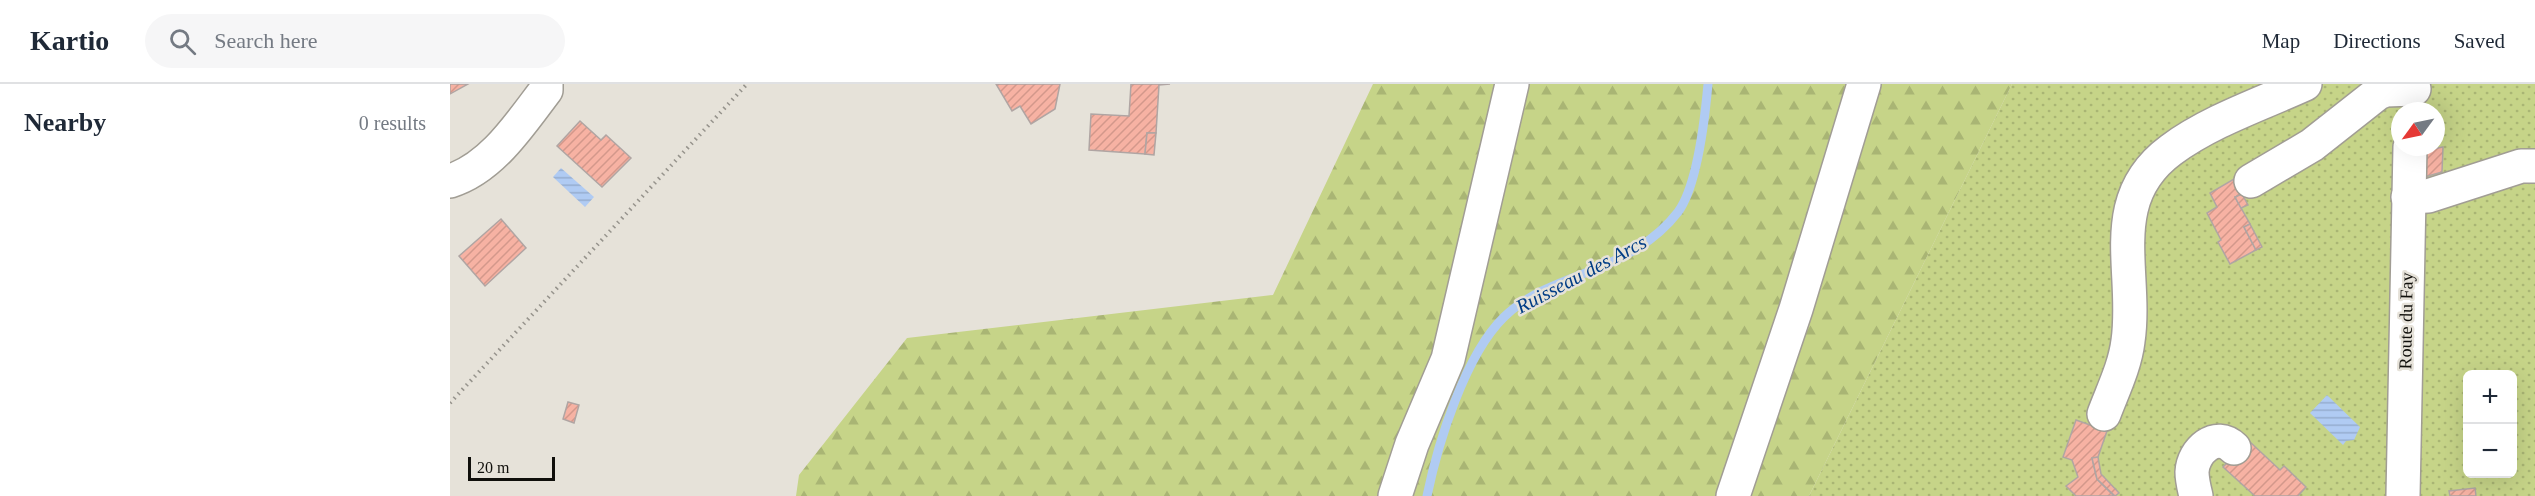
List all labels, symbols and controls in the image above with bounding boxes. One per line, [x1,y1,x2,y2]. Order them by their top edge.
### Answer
search box [145,14,565,68]
text: Kartio [30,25,109,56]
icon: search [166,25,199,58]
text: Search here [214,28,318,53]
text: Map [2262,29,2300,53]
text: Directions [2333,29,2421,53]
text: Saved [2454,29,2505,53]
north arrow [2391,102,2445,156]
text: Nearby [24,108,106,137]
text: 0 results [359,112,426,134]
water label: Ruisseau des Arcs [1511,230,1650,318]
street label: Route du Fay [2395,272,2417,370]
map controls [2463,370,2517,478]
button: + [2463,370,2517,424]
button: − [2463,424,2517,478]
scale bar [468,454,555,482]
text: 20 m [477,459,509,476]

